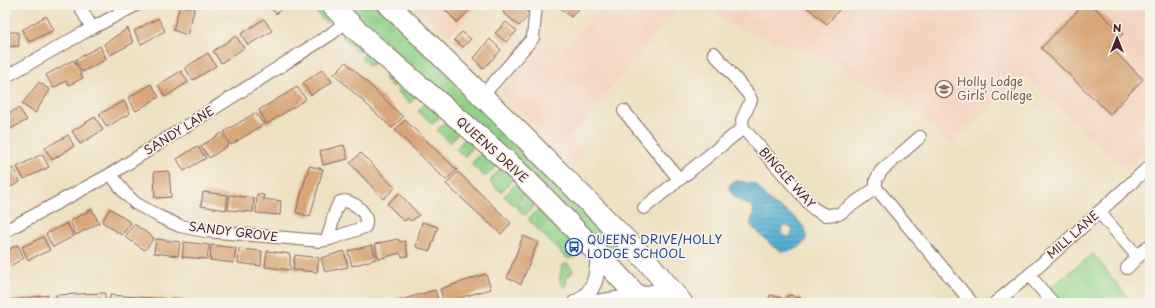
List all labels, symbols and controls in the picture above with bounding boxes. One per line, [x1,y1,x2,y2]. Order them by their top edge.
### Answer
north arrow [1097,18,1137,58]
text: N [1113,19,1122,36]
place label: Holly Lodge Girls' College [957,72,1033,104]
school or university icon: Holly Lodge Girls' College [934,79,954,99]
street label: SANDY LANE [140,101,217,159]
street label: QUEENS DRIVE [453,112,532,186]
street label: BINGLE WAY [755,143,820,212]
street label: MILL LANE [1042,206,1103,263]
street label: SANDY GROVE [187,217,279,245]
place label: QUEENS DRIVE/HOLLY LODGE SCHOOL [587,230,722,262]
bus stop icon: QUEENS DRIVE/HOLLY LODGE SCHOOL [564,237,584,257]

